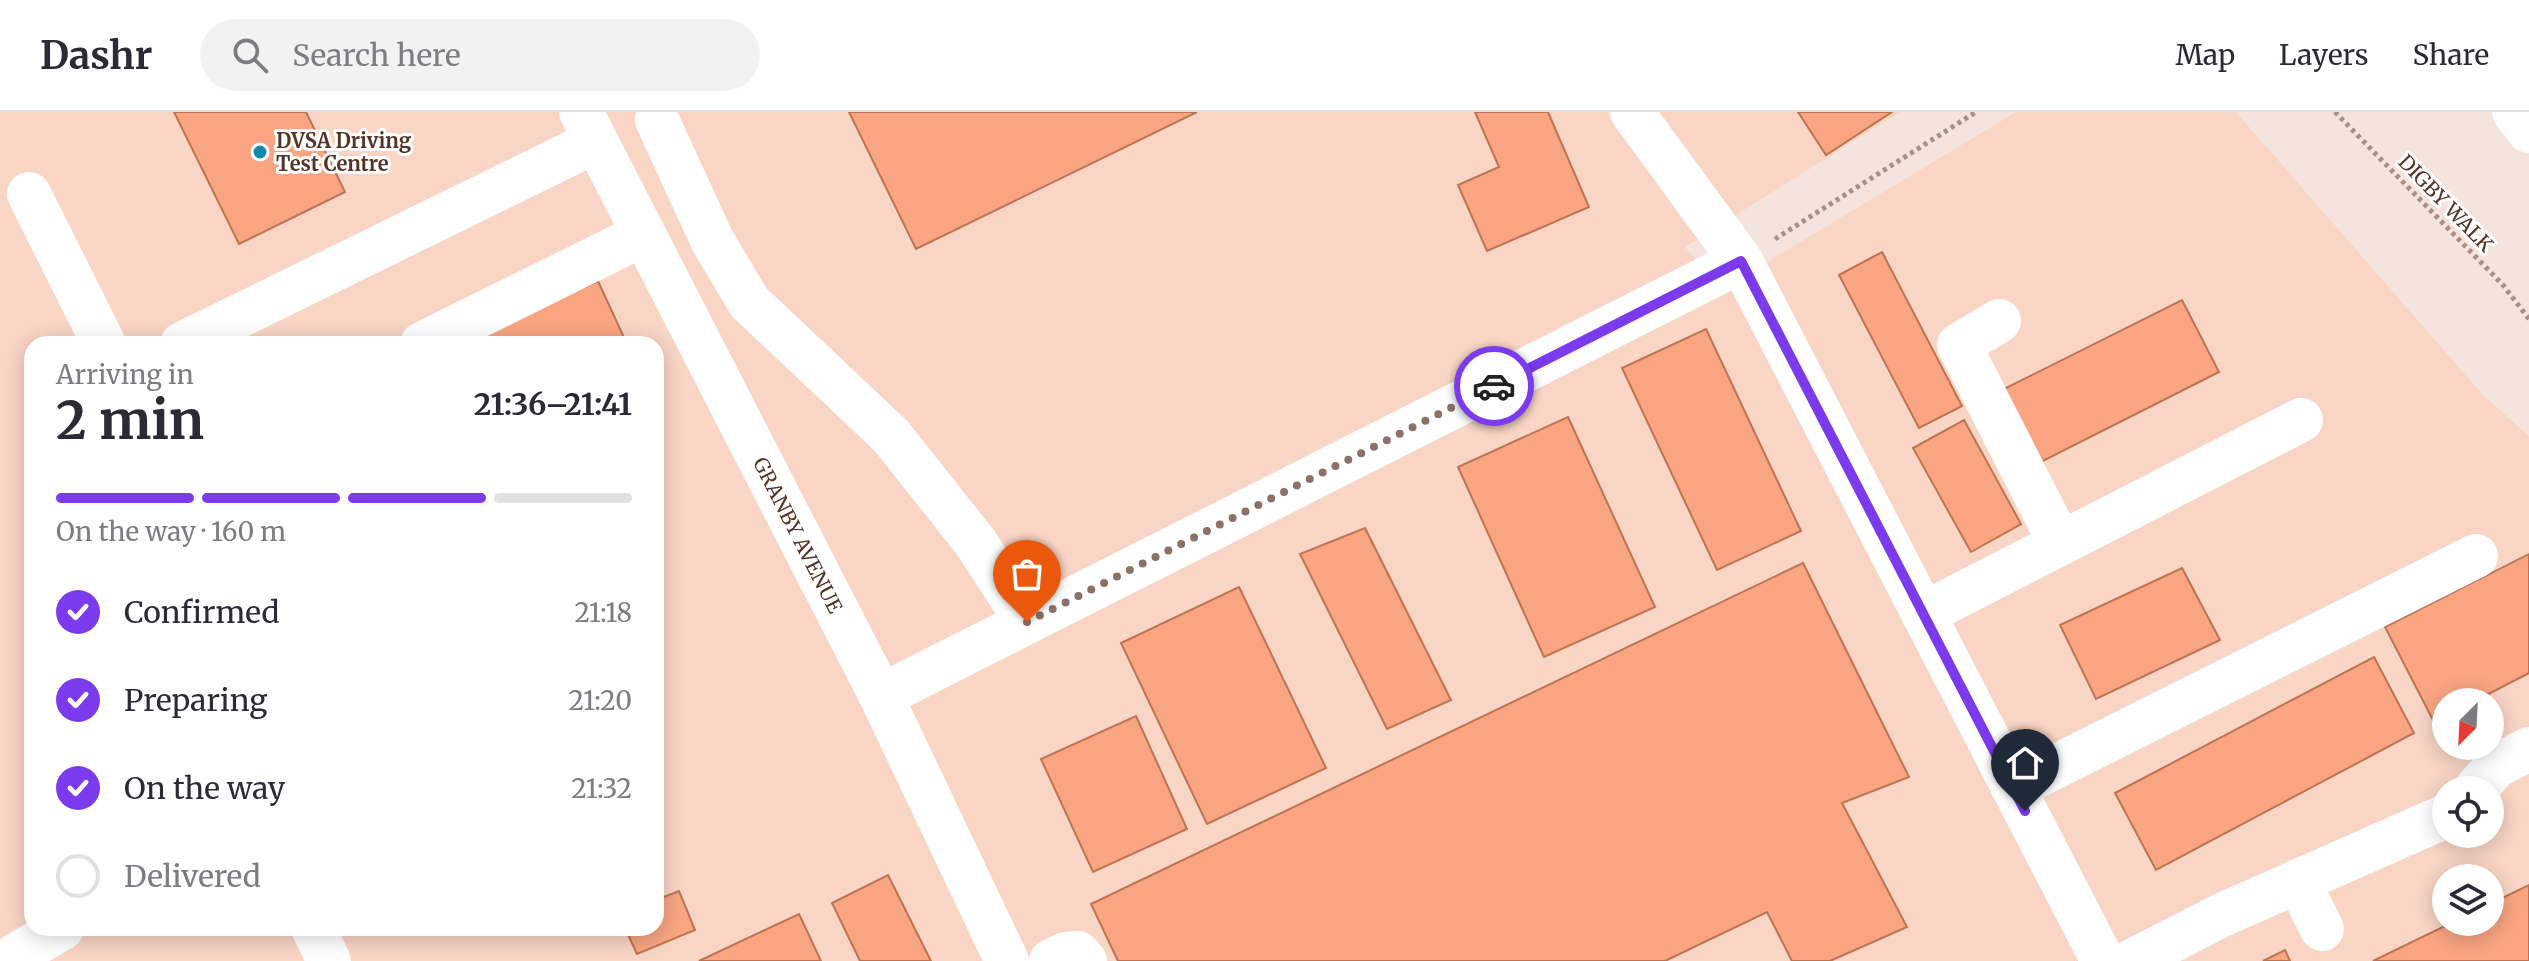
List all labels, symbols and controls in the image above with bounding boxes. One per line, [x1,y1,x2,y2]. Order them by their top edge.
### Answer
search box [200,19,760,91]
text: Dashr [40,32,152,79]
icon: search [228,33,272,77]
text: Search here [292,36,461,74]
text: Map [2175,37,2235,73]
text: Layers [2279,37,2368,73]
text: Share [2412,37,2489,73]
place label: DVSA Driving Test Centre [276,128,412,176]
marker: DVSA Driving Test Centre [251,143,269,161]
street label: DIGBY WALK [2393,149,2499,257]
courier [1454,346,1534,426]
text: Arriving in [56,358,194,391]
icon: car [1472,364,1516,408]
text: 21:36–21:41 [474,385,632,423]
text: 2 min [56,388,204,453]
street label: GRANBY AVENUE [748,453,848,617]
text: On the way · 160 m [56,515,286,548]
pin [993,540,1061,622]
icon: bag [1005,552,1049,596]
icon: check [56,590,100,634]
text: Confirmed [124,593,279,631]
text: 21:18 [574,596,632,629]
icon: check [56,678,100,722]
text: Preparing [124,681,267,719]
text: 21:20 [569,684,632,717]
north arrow [2432,688,2504,760]
map controls [2432,688,2504,936]
pin [1991,729,2059,811]
icon: home [2003,741,2047,785]
icon: check [56,766,100,810]
text: On the way [124,769,285,807]
text: 21:32 [571,772,632,805]
button: locate [2432,776,2504,848]
text: Delivered [124,857,261,895]
button: layers [2432,864,2504,936]

